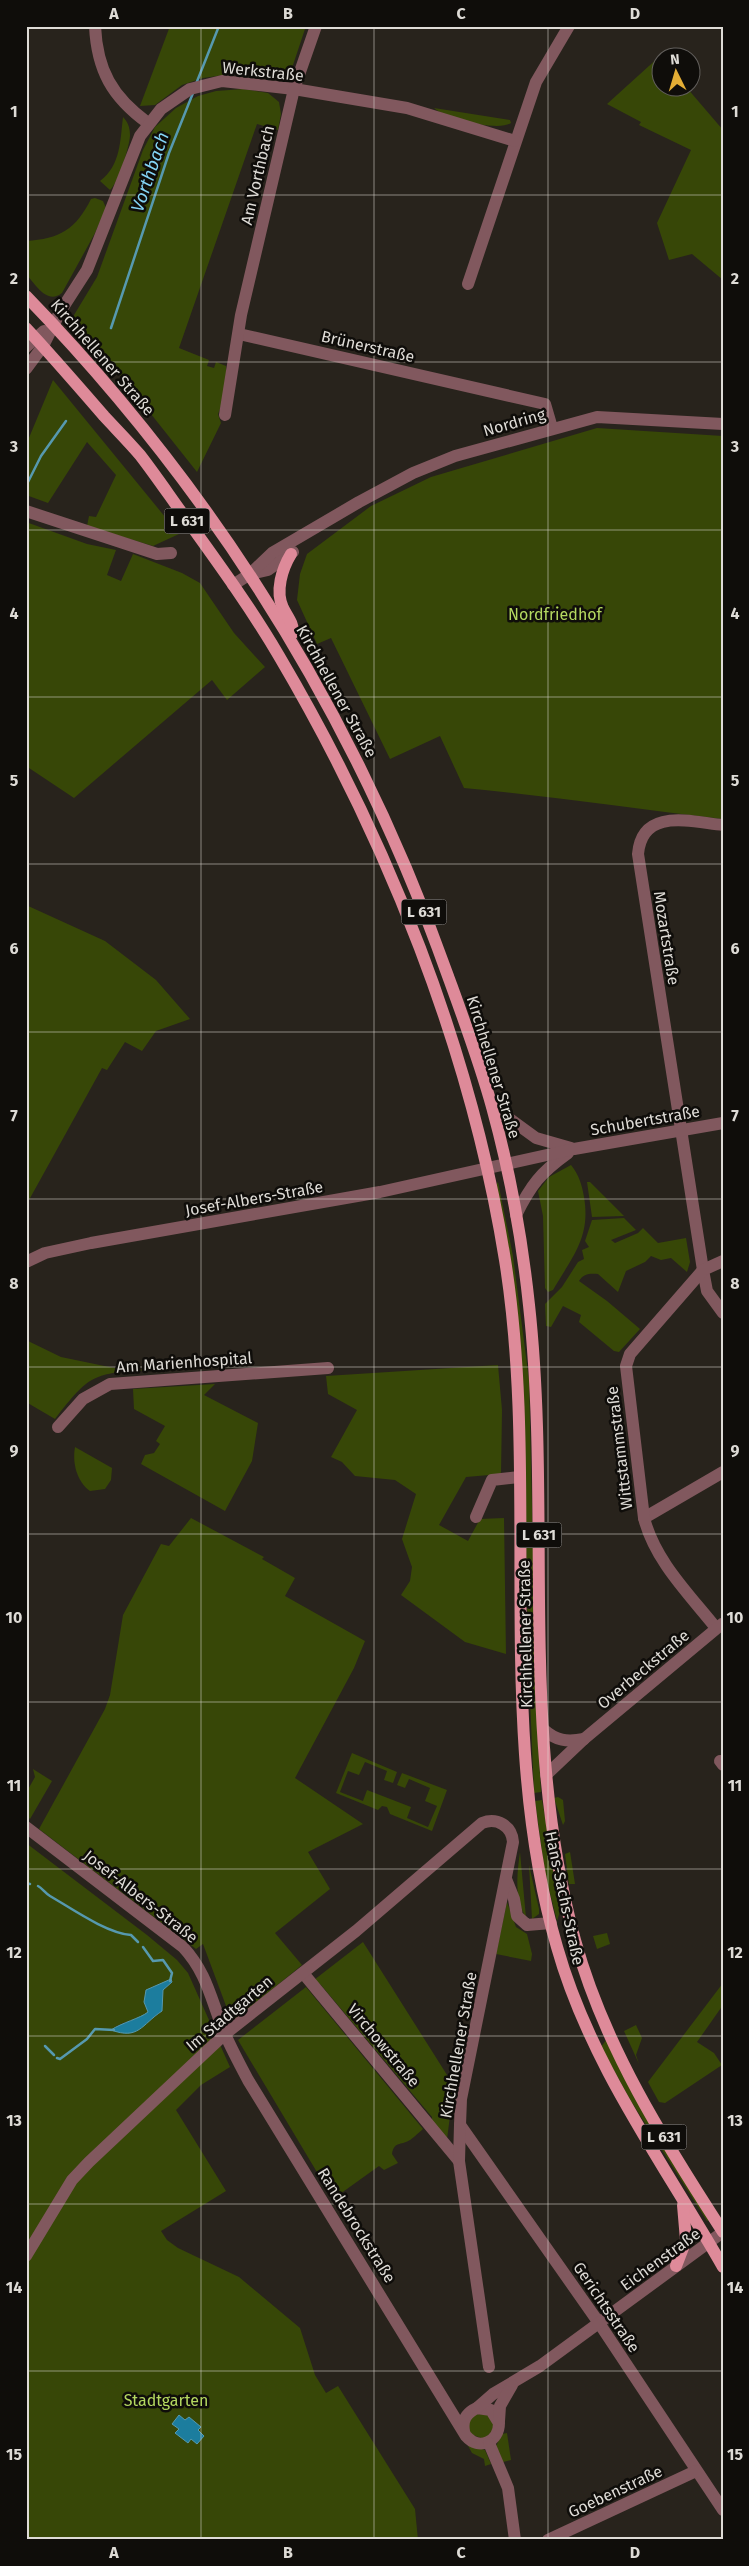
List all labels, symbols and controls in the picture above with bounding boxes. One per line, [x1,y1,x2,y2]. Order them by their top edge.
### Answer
text: A [108,4,119,23]
text: B [283,4,293,23]
text: C [456,4,466,23]
text: D [630,4,640,23]
north arrow [652,48,702,98]
text: N [670,51,680,68]
street label: Werkstraße [221,58,305,85]
text: 1 [10,102,18,121]
text: 1 [731,102,739,121]
street label: Am Vorthbach [237,124,278,227]
water label: Vorthbach [126,129,174,215]
text: 2 [10,269,18,288]
text: 2 [731,269,739,288]
street label: Kirchhellener Straße [47,295,158,420]
street label: Brünerstraße [319,327,416,366]
street label: Nordring [481,404,548,440]
text: 3 [9,437,18,456]
text: 3 [730,437,739,456]
road number: L 631 [164,508,210,534]
text: 4 [9,604,19,623]
text: 4 [730,604,740,623]
park label: Nordfriedhof [508,605,604,624]
street label: Kirchhellener Straße [292,622,381,761]
text: 5 [10,771,19,790]
text: 5 [731,771,740,790]
street label: Mozartstraße [650,890,683,986]
road number: L 631 [402,900,446,924]
text: 6 [9,939,19,958]
text: 6 [730,939,740,958]
street label: Kirchhellener Straße [463,993,524,1141]
street label: Schubertstraße [589,1101,701,1139]
text: 7 [10,1106,18,1125]
text: 7 [731,1106,739,1125]
street label: Josef-Albers-Straße [184,1177,325,1220]
text: 8 [9,1274,19,1293]
text: 8 [730,1274,740,1293]
street label: Am Marienhospital [115,1348,253,1377]
street label: Wittstammstraße [602,1385,637,1511]
text: 9 [10,1441,19,1460]
text: 9 [731,1441,740,1460]
road number: L 631 [516,1522,562,1548]
street label: Kirchhellener Straße [515,1560,536,1708]
text: 10 [6,1608,22,1627]
text: 10 [727,1608,743,1627]
street label: Overbeckstraße [594,1626,693,1713]
text: 11 [7,1776,21,1795]
text: 11 [728,1776,742,1795]
street label: Hans-Sachs-Straße [541,1829,588,1967]
street label: Josef-Albers-Straße [80,1846,202,1947]
text: 12 [6,1943,22,1962]
text: 12 [727,1943,743,1962]
street label: Kirchhellener Straße [436,1970,481,2120]
street label: Im Stadtgarten [182,1972,277,2055]
street label: Virchowstraße [343,2000,424,2091]
text: 13 [6,2111,22,2130]
text: 13 [727,2111,743,2130]
road number: L 631 [642,2124,686,2150]
street label: Randebrockstraße [314,2164,400,2286]
street label: Eichenstraße [617,2224,704,2295]
street label: Gerichtsstraße [569,2258,644,2356]
text: 14 [6,2278,22,2297]
text: 14 [727,2278,743,2297]
park label: Stadtgarten [124,2391,208,2410]
text: 15 [6,2445,22,2464]
text: 15 [727,2445,743,2464]
street label: Goebenstraße [565,2461,665,2522]
text: A [108,2543,119,2562]
text: B [283,2543,293,2562]
text: C [456,2543,466,2562]
text: D [630,2543,640,2562]

